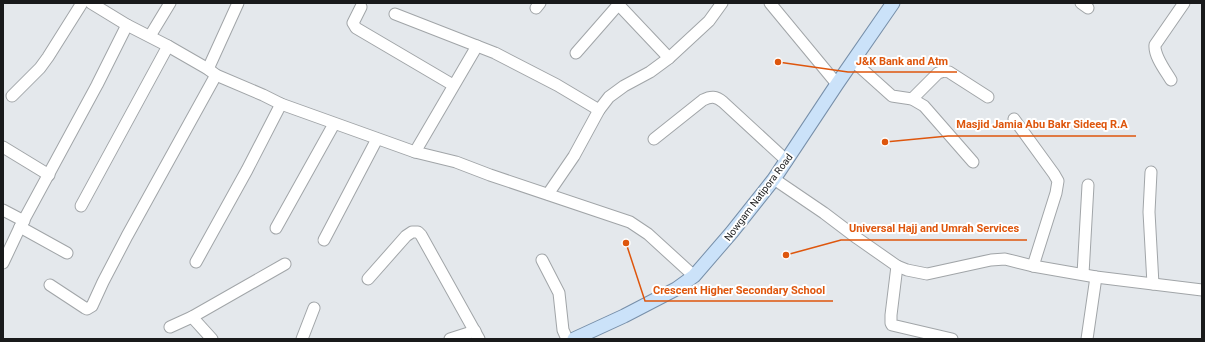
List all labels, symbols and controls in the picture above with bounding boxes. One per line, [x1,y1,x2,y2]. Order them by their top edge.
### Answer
callout: J&K Bank and Atm [848,49,957,72]
text: J&K Bank and Atm [856,55,948,68]
callout: Masjid Jamia Abu Bakr Sideeq R.A [948,113,1136,136]
text: Masjid Jamia Abu Bakr Sideeq R.A [956,118,1128,131]
street label: Nowgam Natipora Road [722,152,795,243]
callout: Universal Hajj and Umrah Services [841,217,1027,240]
text: Universal Hajj and Umrah Services [849,222,1019,235]
callout: Crescent Higher Secondary School [645,278,833,301]
text: Crescent Higher Secondary School [653,284,825,297]

